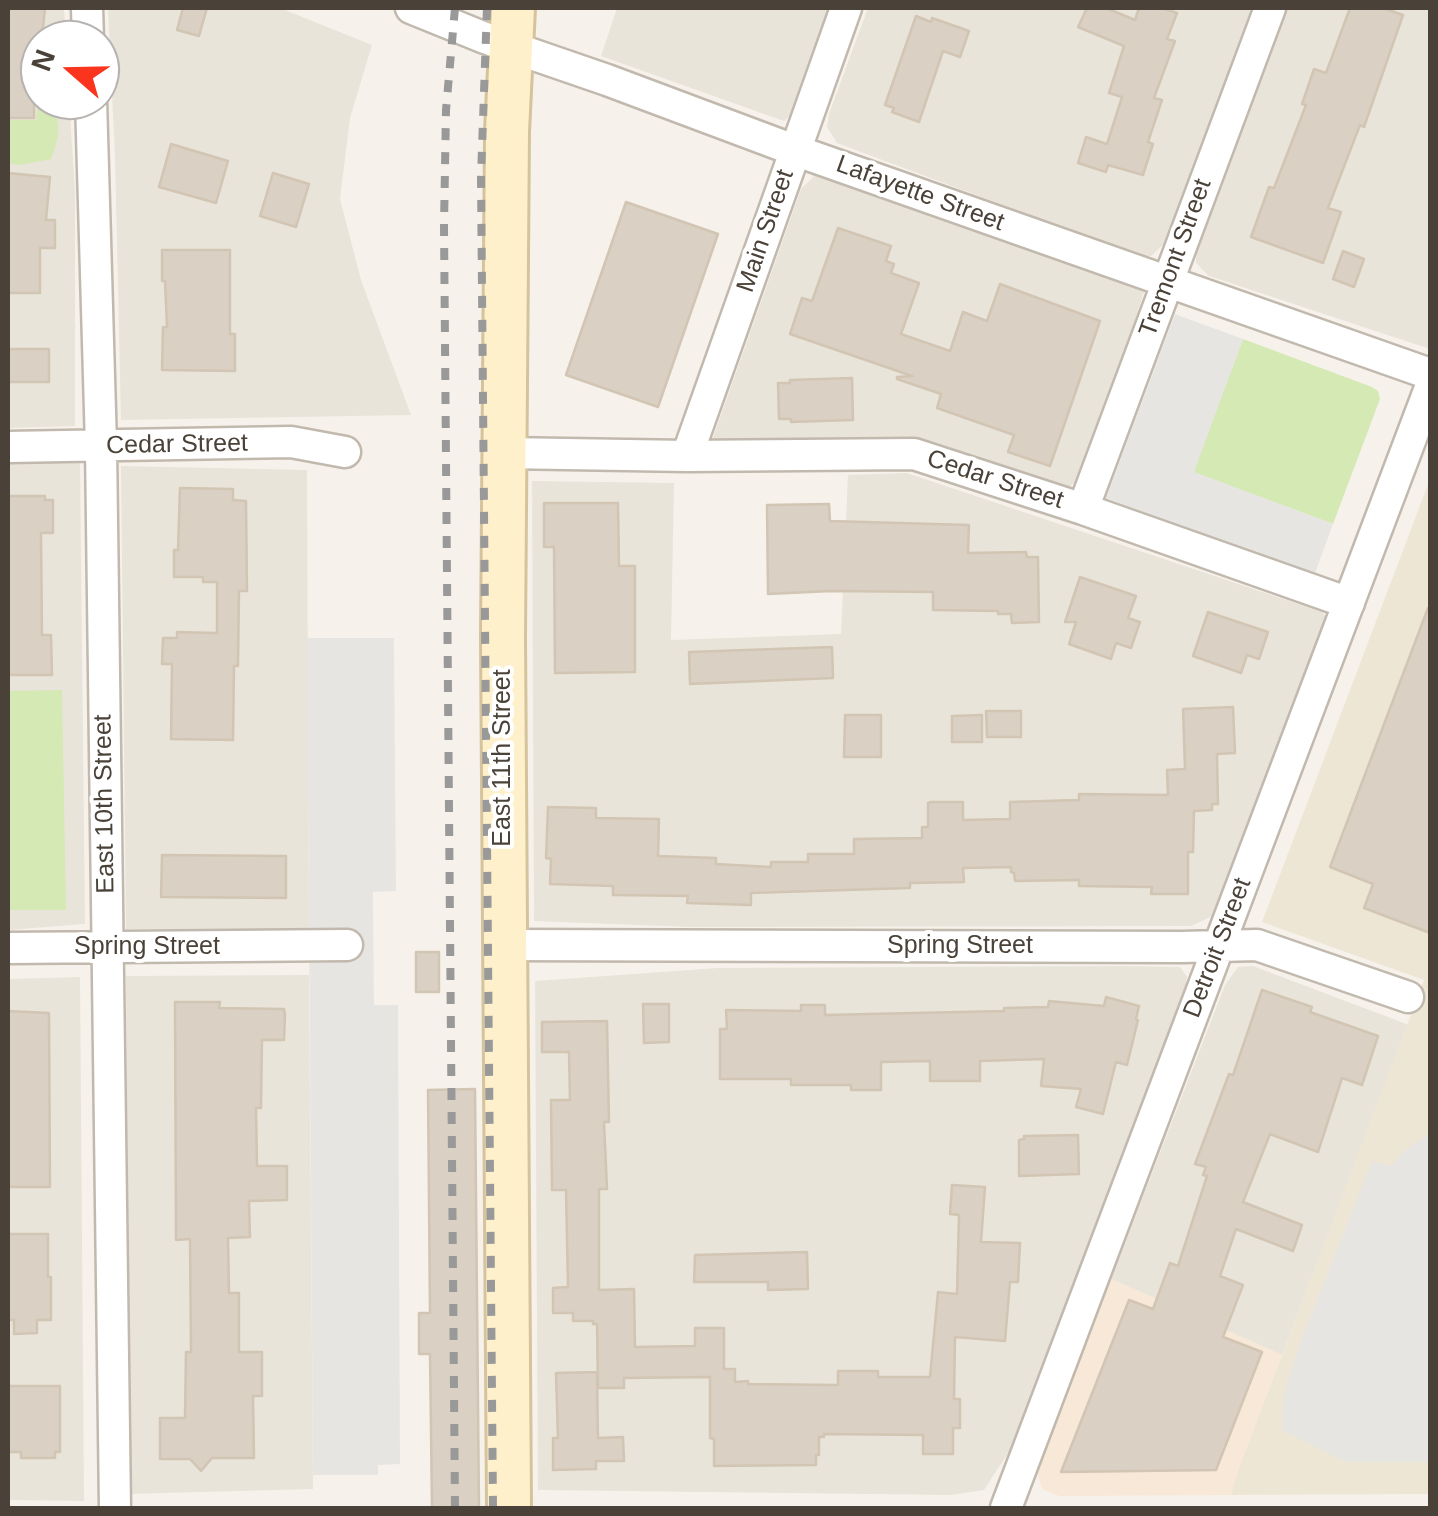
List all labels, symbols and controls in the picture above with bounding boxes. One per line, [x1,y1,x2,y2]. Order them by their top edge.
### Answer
north arrow [20,20,120,120]
text: N [25,45,61,75]
street label: Lafayette Street [832,150,1008,238]
street label: Main Street [731,166,801,296]
street label: Tremont Street [1134,175,1218,341]
street label: Cedar Street [106,429,248,461]
street label: Cedar Street [923,444,1067,516]
street label: East 11th Street [488,669,518,847]
street label: East 10th Street [88,714,122,894]
street label: Detroit Street [1178,874,1258,1022]
street label: Spring Street [887,931,1033,961]
street label: Spring Street [74,932,220,962]

